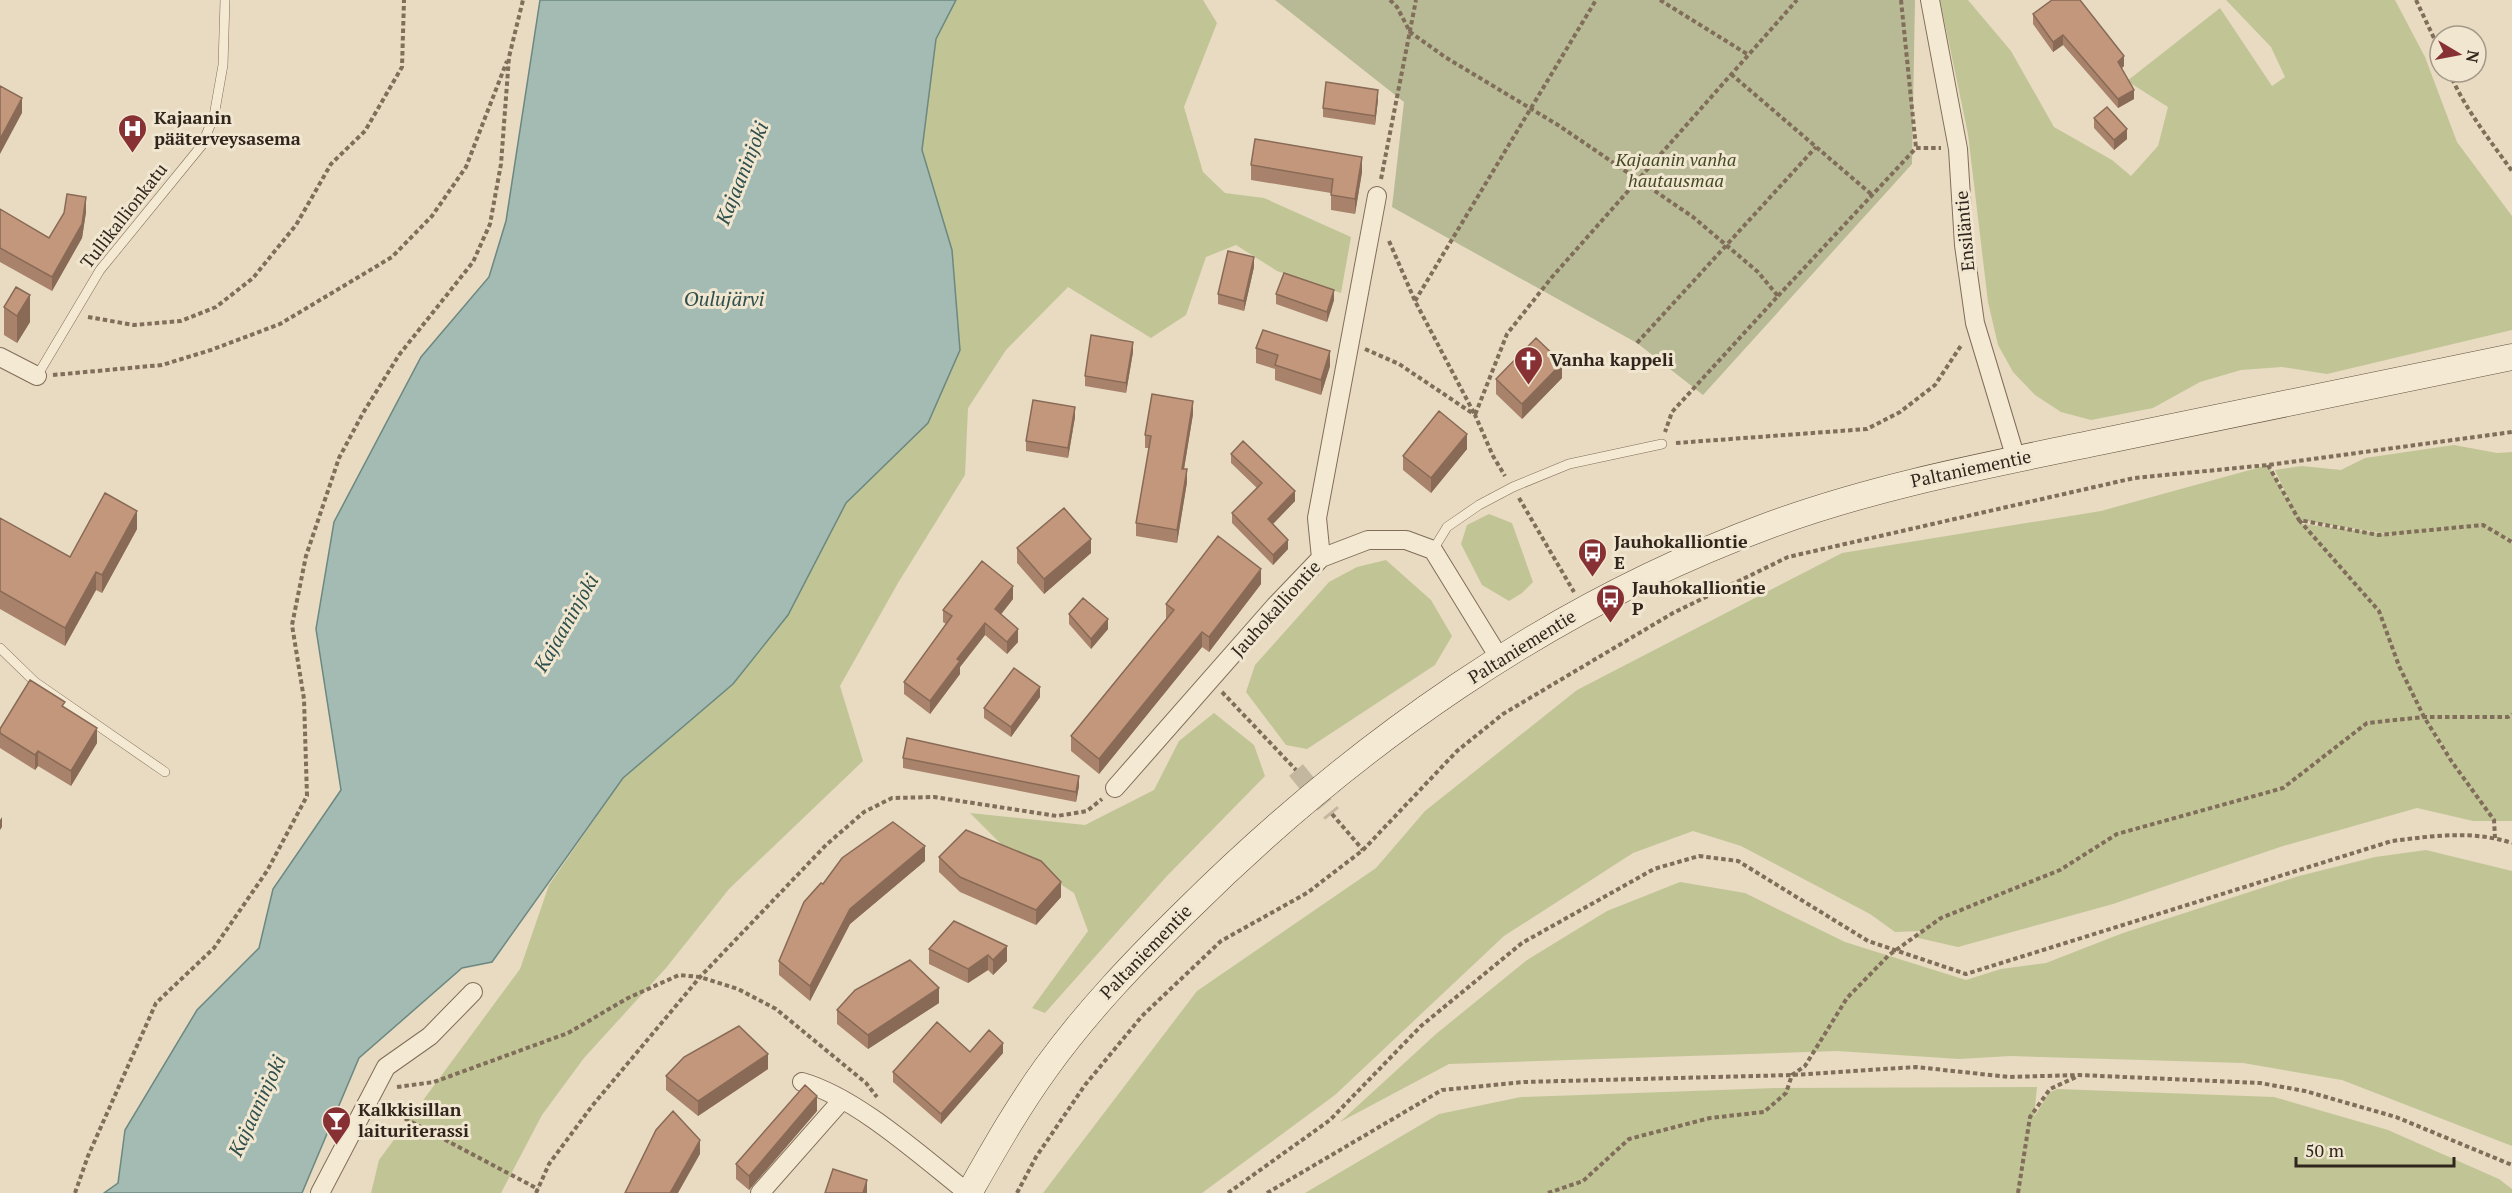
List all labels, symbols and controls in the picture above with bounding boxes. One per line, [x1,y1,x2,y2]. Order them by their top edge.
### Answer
north arrow [2428,24,2488,84]
text: N [2461,49,2485,64]
place label: Kajaanin pääterveysasema [154,105,301,150]
hospital icon: Kajaanin pääterveysasema [117,112,149,154]
water label: Kajaaninjoki [708,117,775,229]
park label: Kajaanin vanha hautausmaa [1615,147,1737,192]
street label: Tullikallionkatu [74,158,172,273]
street label: Ensiläntie [1949,190,1979,272]
water label: Oulujärvi [684,285,765,312]
church icon: Vanha kappeli [1513,344,1545,386]
place label: Vanha kappeli [1550,347,1674,371]
street label: Paltaniementie [1908,444,2033,493]
place label: Jauhokalliontie E [1614,529,1748,574]
bus stop icon: Jauhokalliontie E [1577,536,1609,578]
street label: Jauhokalliontie [1225,555,1325,662]
water label: Kajaaninjoki [526,569,605,677]
place label: Jauhokalliontie P [1632,575,1766,620]
bus stop icon: Jauhokalliontie P [1595,582,1627,624]
street label: Paltaniementie [1463,603,1580,689]
street label: Paltaniementie [1094,899,1196,1004]
water label: Kajaaninjoki [221,1051,292,1162]
place label: Kalkkisillan laituriterassi [358,1097,469,1142]
bar icon: Kalkkisillan laituriterassi [321,1104,353,1146]
scale bar [2296,1130,2454,1168]
text: 50 m [2305,1138,2345,1162]

